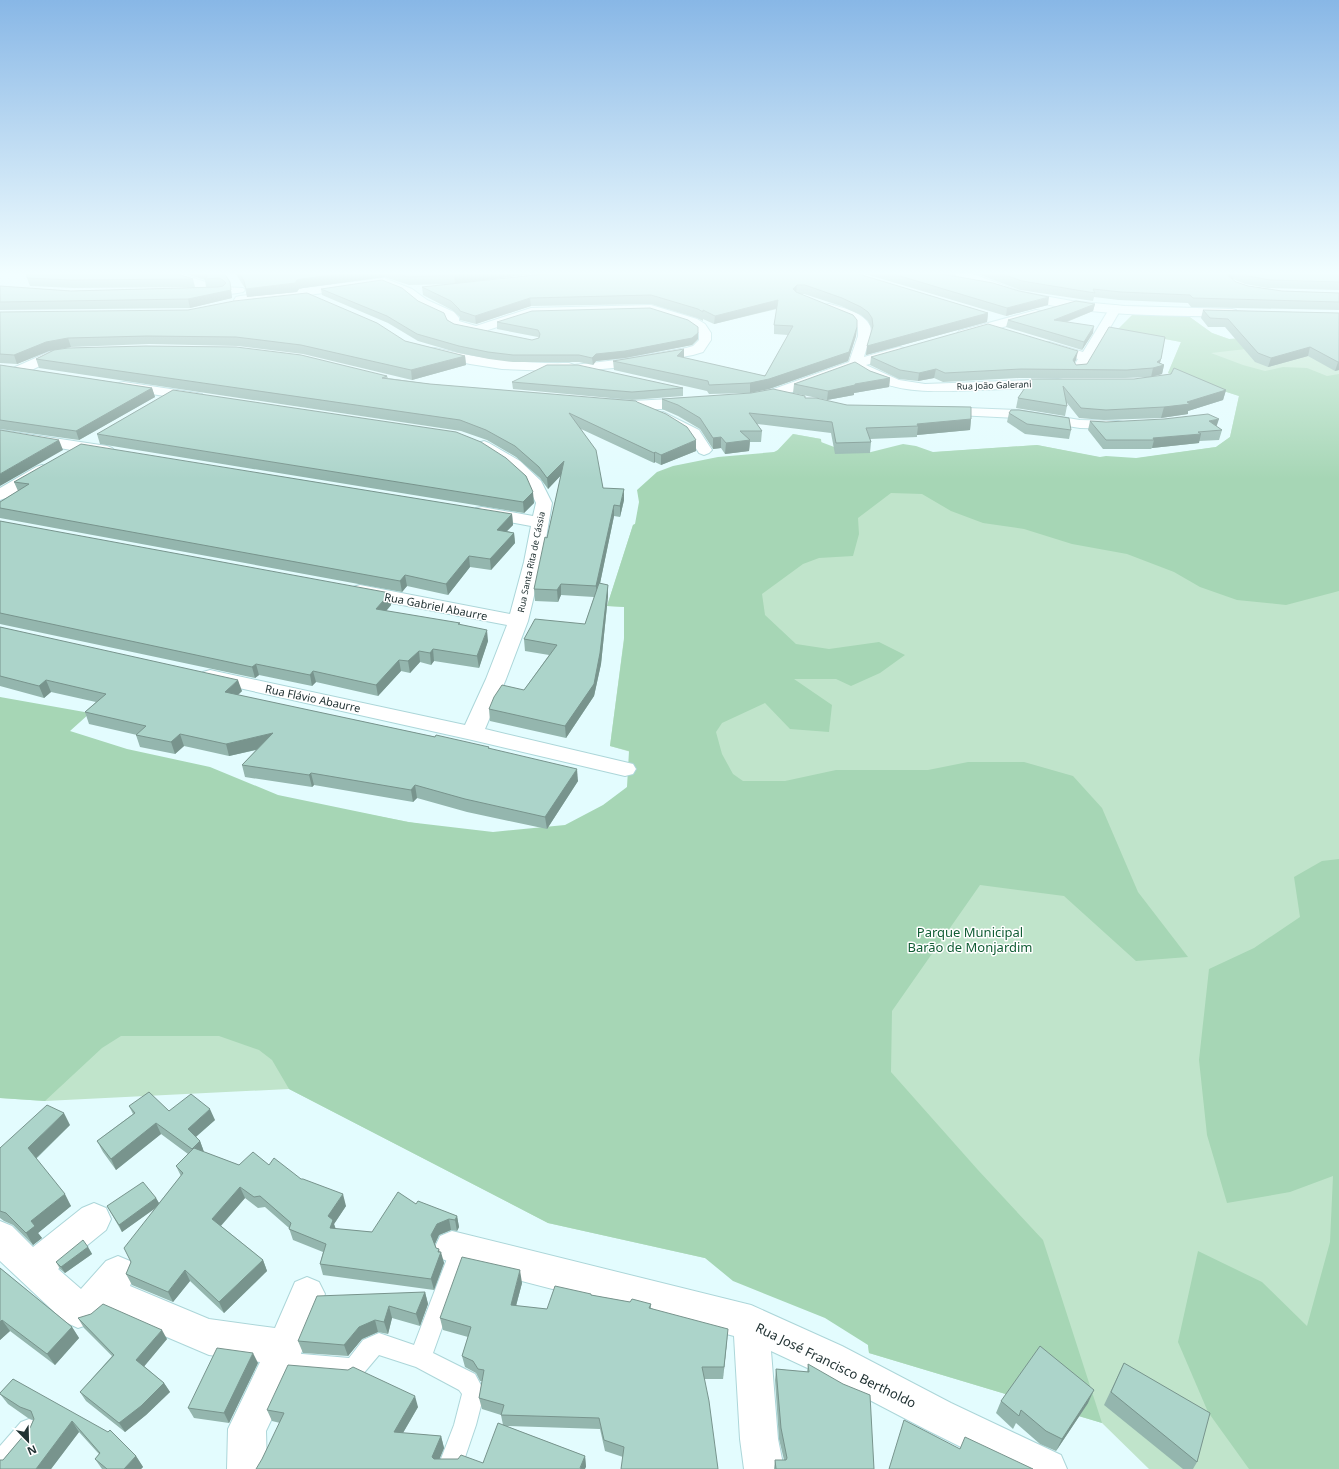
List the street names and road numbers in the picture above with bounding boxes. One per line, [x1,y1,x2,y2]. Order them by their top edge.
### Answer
street label: Rua João Galerani [956,377,1032,393]
street label: Rua Santa Rita de Cássia [514,510,548,614]
street label: Rua Gabriel Abaurre [383,589,489,623]
street label: Rua Flávio Abaurre [264,681,362,715]
street label: Rua José Francisco Bertholdo [753,1318,919,1412]

